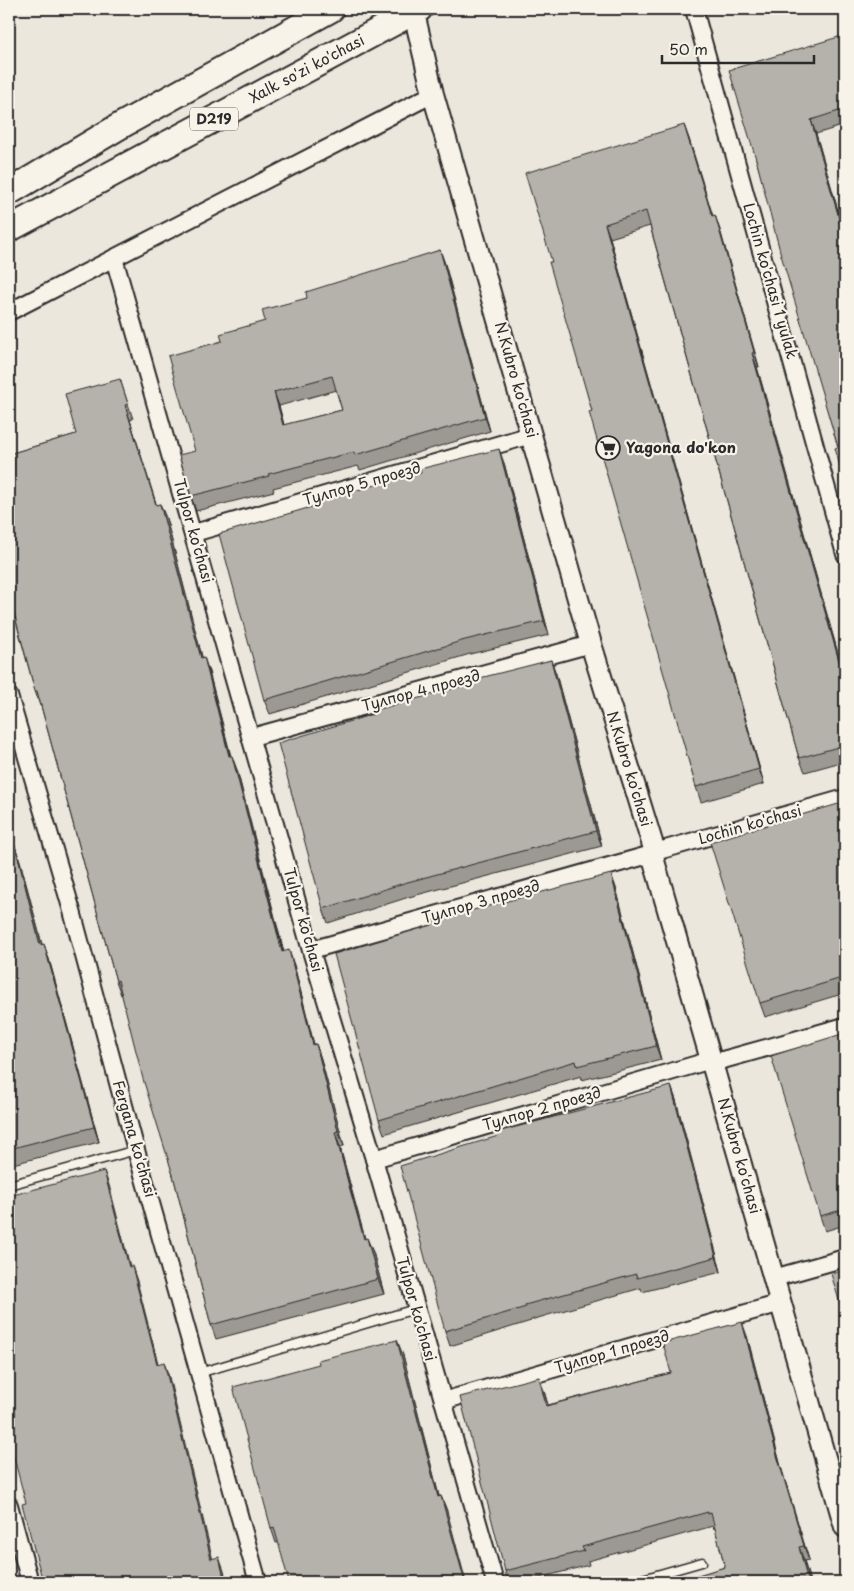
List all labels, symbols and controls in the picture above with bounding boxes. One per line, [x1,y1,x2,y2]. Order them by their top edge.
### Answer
street label: Xalk so'zi ko'chasi [244,28,368,108]
scale bar [662,32,814,64]
text: 50 m [669,37,708,60]
road number: D219 [190,108,238,130]
street label: Lochin ko'chasi 1 yulak [738,200,805,361]
street label: N.Kubro ko'chasi [490,319,545,440]
supermarket icon: Yagona do'kon [595,435,621,461]
place label: Yagona do'kon [626,435,736,458]
street label: Тулпор 5 проезд [300,455,423,510]
street label: Tulpor ko'chasi [169,476,220,586]
street label: Тулпор 4 проезд [359,663,482,716]
street label: N.Kubro ko'chasi [602,708,659,829]
street label: Lochin ko'chasi [695,798,804,849]
street label: Tulpor ko'chasi [279,865,330,975]
street label: Тулпор 3 проезд [419,873,542,928]
street label: Fergana ko'chasi [108,1077,163,1200]
street label: Тулпор 2 проезд [480,1080,604,1136]
street label: N.Kubro ko'chasi [713,1095,768,1216]
street label: Tulpor ko'chasi [392,1254,443,1364]
street label: Тулпор 1 проезд [551,1323,672,1378]

